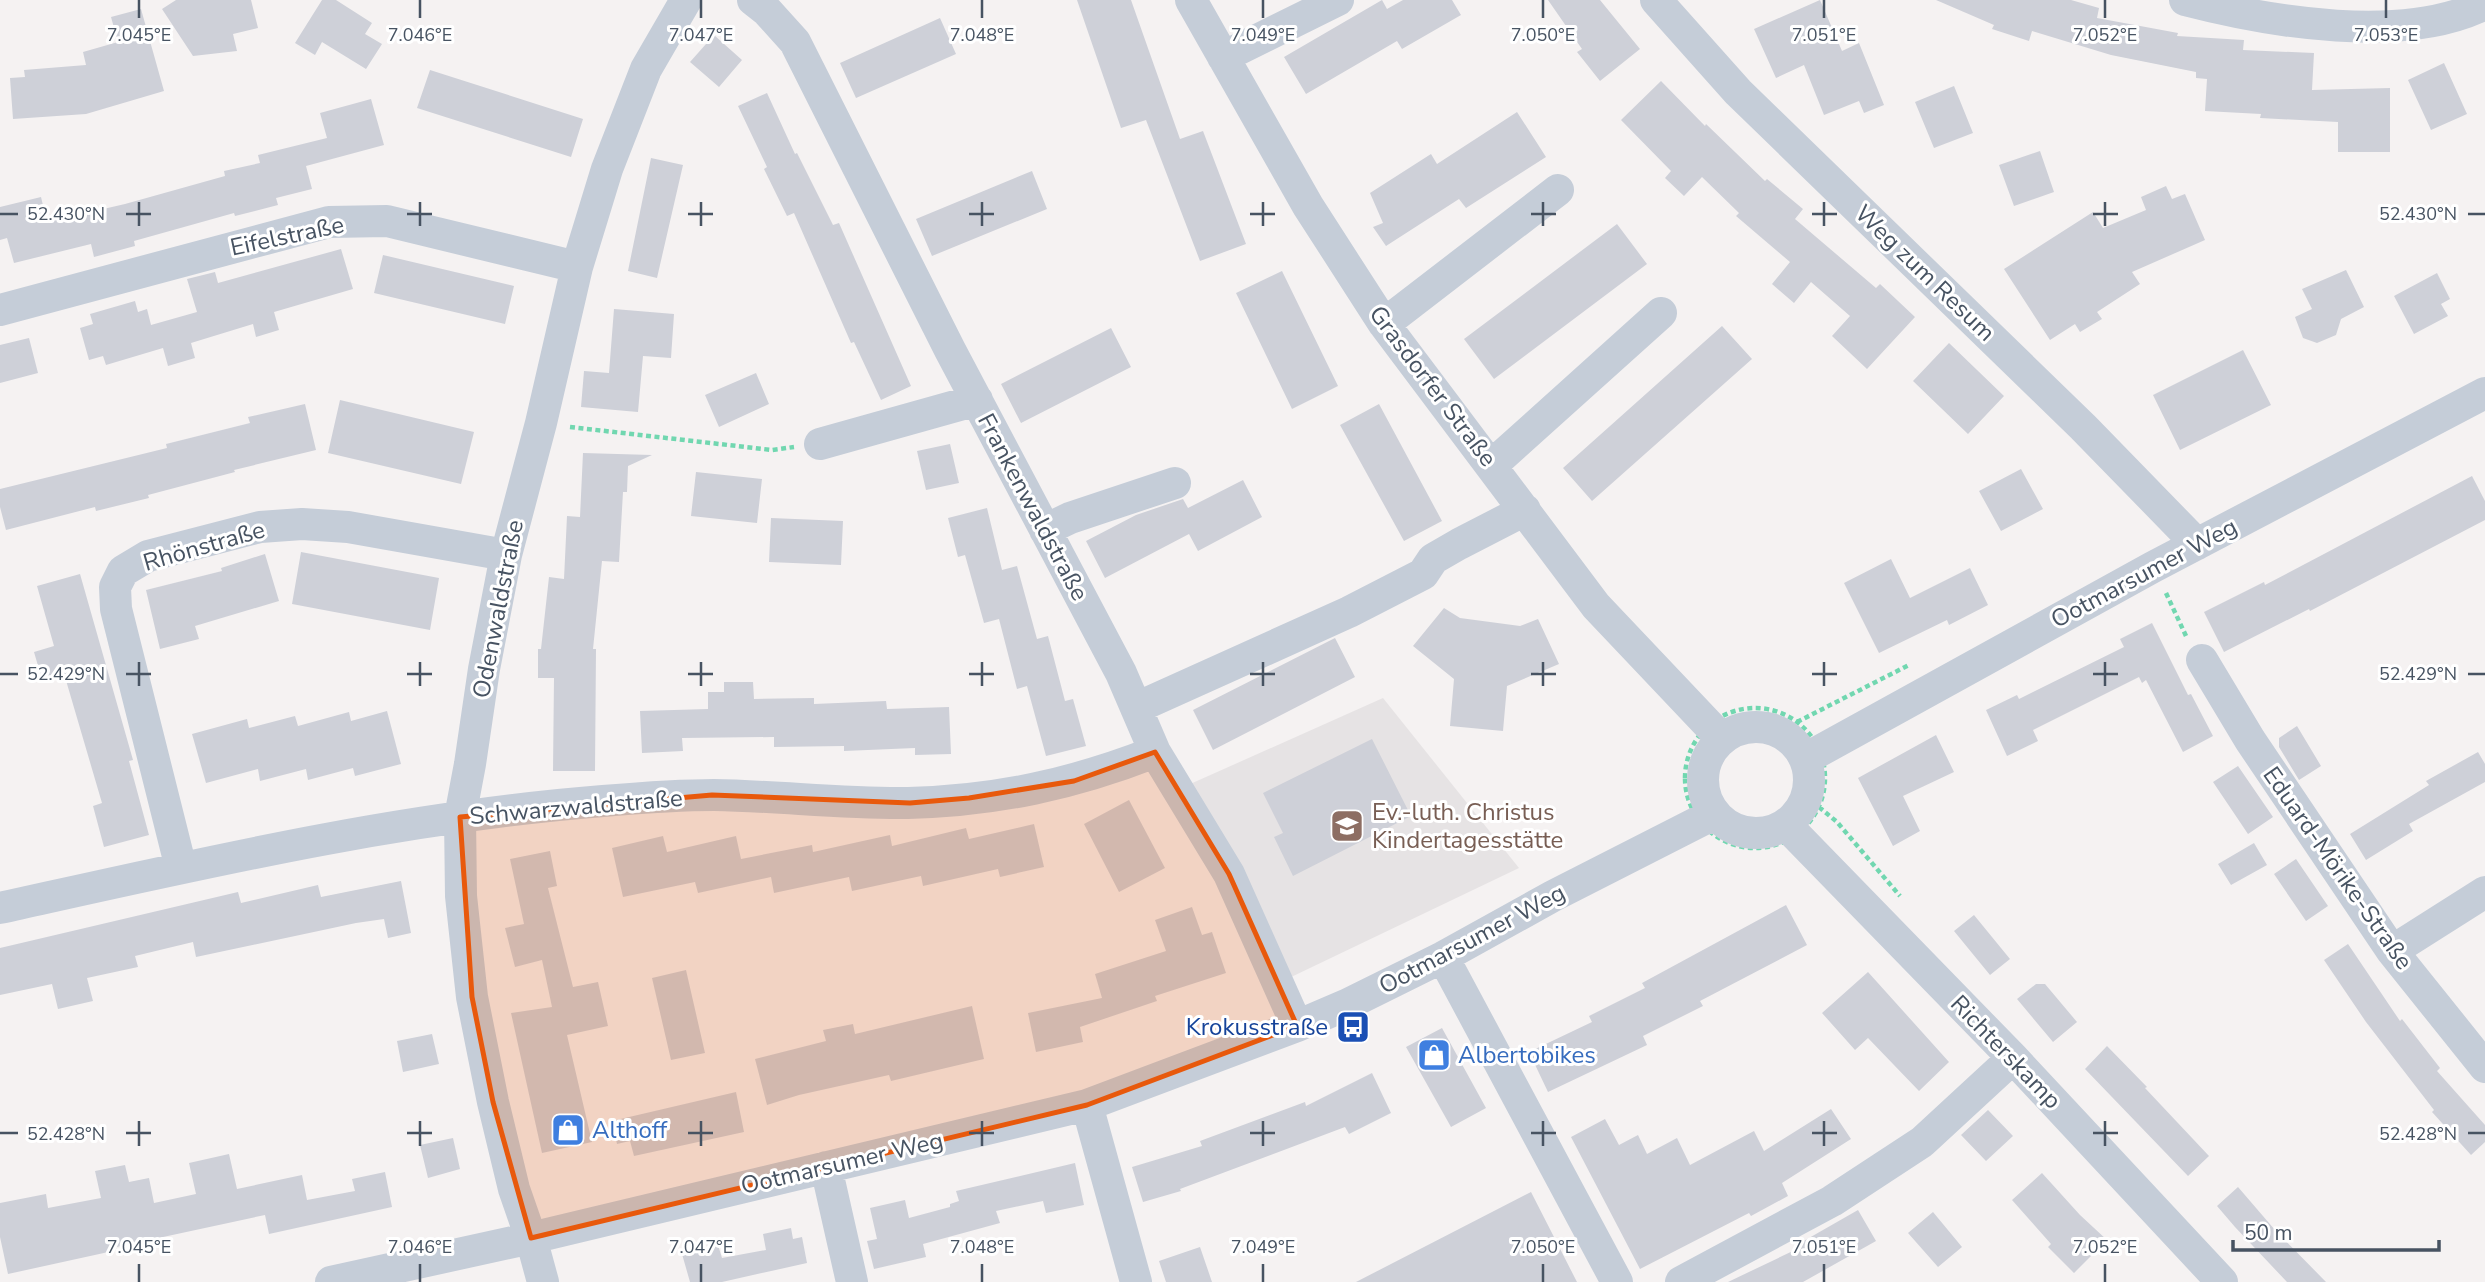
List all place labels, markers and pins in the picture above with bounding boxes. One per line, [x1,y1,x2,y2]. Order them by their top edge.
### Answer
place label: Ev.-luth. Christus Kindertagesstätte [1372,796,1563,856]
school or university icon: Ev.-luth. Christus Kindertagesstätte [1328,807,1366,845]
bus stop icon: Krokusstraße [1334,1008,1372,1046]
place label: Krokusstraße [1186,1011,1328,1043]
shop icon: Albertobikes [1415,1036,1453,1074]
place label: Albertobikes [1458,1039,1596,1071]
shop icon: Althoff [549,1111,587,1149]
place label: Althoff [592,1114,668,1146]

